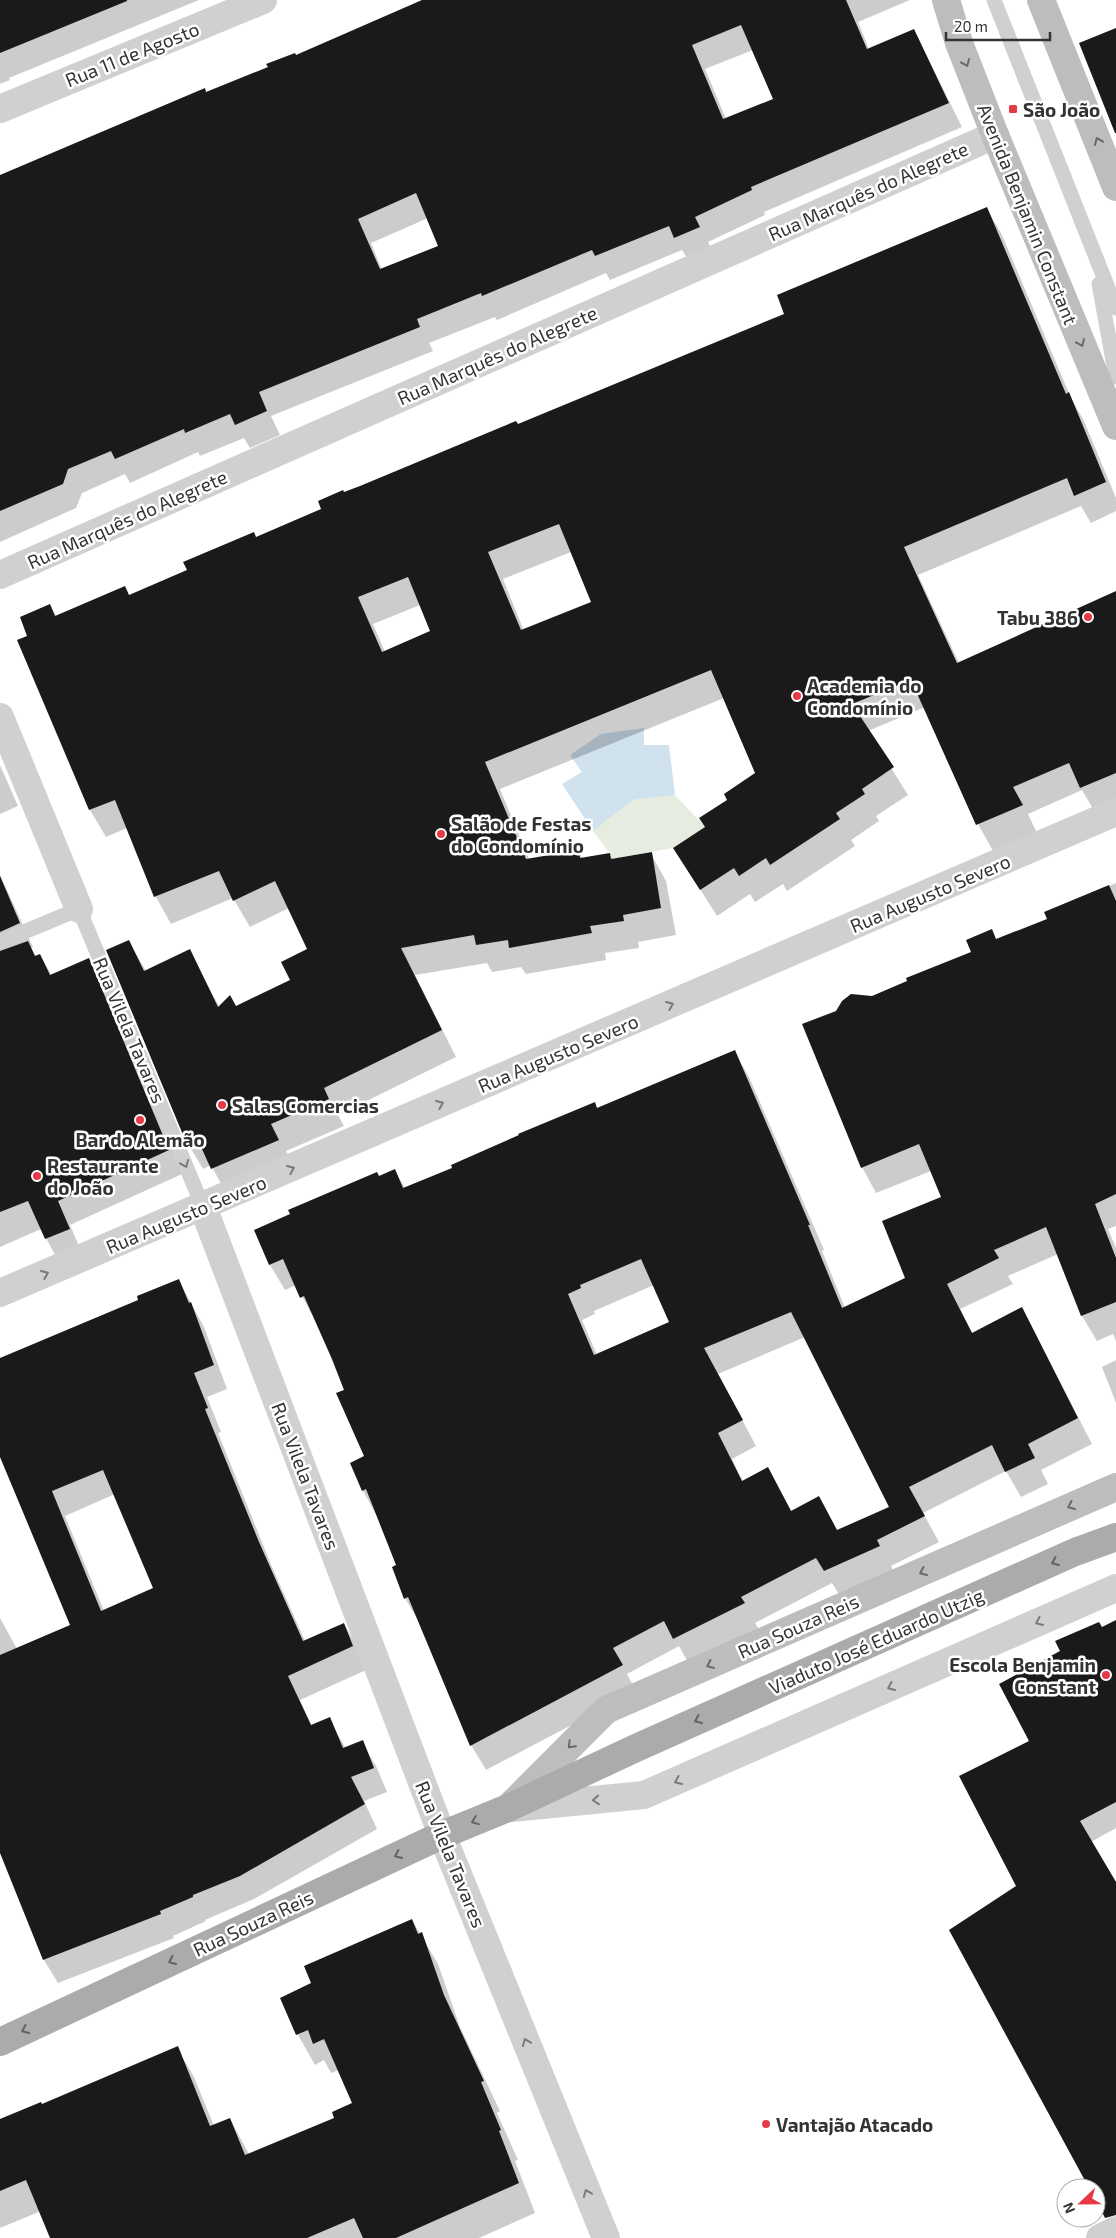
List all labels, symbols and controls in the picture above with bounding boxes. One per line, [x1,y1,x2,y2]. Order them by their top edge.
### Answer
scale bar [946,10,1050,42]
street label: Rua 11 de Agosto [62,17,202,91]
text: 20 m [954,17,988,35]
one-way arrow [960,58,971,67]
place label: São João [1023,98,1100,121]
street label: Avenida Benjamin Constant [973,100,1083,328]
marker: São João [1007,103,1019,115]
street label: Rua Marquês do Alegrete [765,137,971,245]
one-way arrow [1093,137,1104,146]
street label: Rua Marquês do Alegrete [394,301,600,409]
one-way arrow [1075,338,1086,347]
street label: Rua Marquês do Alegrete [24,465,230,573]
place label: Tabu 386 [997,606,1078,629]
marker: Tabu 386 [1082,611,1094,623]
place label: Academia do Condomínio [807,674,921,719]
marker: Academia do Condomínio [791,690,803,702]
place label: Salão de Festas do Condomínio [451,812,591,857]
marker: Salão de Festas do Condomínio [435,828,447,840]
street label: Rua Augusto Severo [846,849,1014,937]
street label: Rua Vilela Tavares [89,954,171,1106]
one-way arrow [665,1001,674,1012]
street label: Rua Augusto Severo [474,1009,642,1097]
place label: Salas Comercias [232,1094,379,1117]
marker: Salas Comercias [216,1099,228,1111]
one-way arrow [435,1100,444,1111]
marker: Bar do Alemão [134,1114,146,1126]
place label: Bar do Alemão [75,1128,205,1151]
place label: Restaurante do João [47,1154,159,1199]
one-way arrow [179,1159,190,1168]
one-way arrow [286,1164,295,1175]
marker: Restaurante do João [31,1170,43,1182]
street label: Rua Augusto Severo [102,1170,270,1258]
one-way arrow [40,1269,49,1280]
street label: Rua Vilela Tavares [267,1399,345,1553]
one-way arrow [1067,1500,1076,1511]
one-way arrow [1051,1555,1060,1566]
one-way arrow [919,1565,928,1576]
street label: Viaduto José Eduardo Utzig [765,1583,987,1699]
street label: Rua Souza Reis [734,1589,862,1663]
one-way arrow [1035,1615,1044,1626]
place label: Escola Benjamin Constant [949,1653,1096,1698]
one-way arrow [706,1659,715,1670]
marker: Escola Benjamin Constant [1100,1669,1112,1681]
one-way arrow [887,1682,895,1692]
one-way arrow [694,1714,703,1725]
one-way arrow [568,1739,577,1748]
one-way arrow [674,1774,683,1785]
street label: Rua Vilela Tavares [411,1777,491,1931]
one-way arrow [591,1794,599,1805]
one-way arrow [471,1815,480,1826]
one-way arrow [394,1849,403,1860]
street label: Rua Souza Reis [189,1885,317,1961]
one-way arrow [168,1955,177,1965]
one-way arrow [21,2024,30,2034]
one-way arrow [522,2038,533,2047]
place label: Vantajão Atacado [776,2113,933,2136]
marker: Vantajão Atacado [760,2118,772,2130]
north arrow [1056,2178,1106,2228]
one-way arrow [583,2189,594,2198]
text: N [1059,2200,1078,2216]

